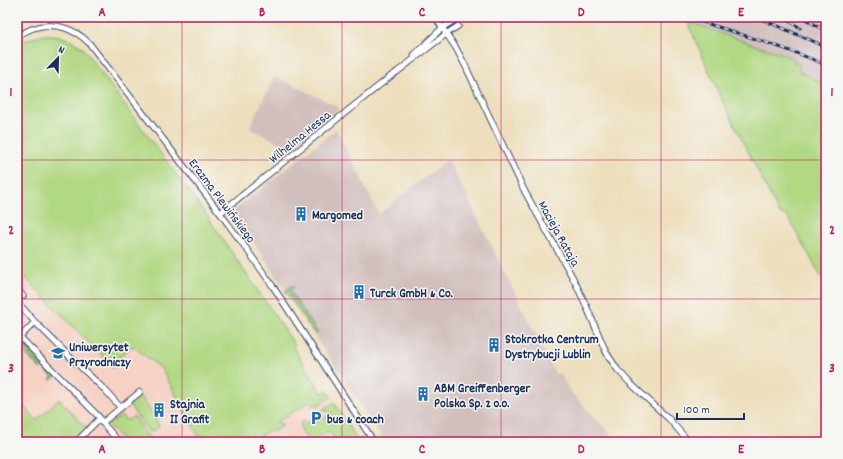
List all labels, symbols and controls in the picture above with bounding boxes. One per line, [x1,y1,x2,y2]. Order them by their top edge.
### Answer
text: A [98,4,106,23]
text: B [259,4,265,23]
text: C [419,4,426,23]
text: D [578,4,585,23]
text: E [738,4,745,23]
north arrow [38,38,78,78]
text: N [55,42,67,59]
text: 1 [10,84,13,103]
text: 1 [831,84,834,103]
street label: Wilhelma Hessa [265,106,336,169]
street label: Erazma Plewińskiego [183,155,259,248]
street label: Macieja Rataja [532,198,584,271]
building icon: Margomed [293,206,309,222]
place label: Margomed [312,207,363,226]
text: 2 [8,222,14,241]
text: 2 [829,222,835,241]
building icon: Turck GmbH & Co. [351,284,367,300]
place label: Turck GmbH & Co. [370,285,453,304]
place label: Stokrotka Centrum Dystrybucji Lublin [505,331,599,365]
building icon: Stokrotka Centrum Dystrybucji Lublin [486,337,502,353]
place label: Uniwersytet Przyrodniczy [69,339,131,373]
school or university icon: Uniwersytet Przyrodniczy [50,345,66,361]
text: 3 [8,360,14,379]
text: 3 [829,360,835,379]
place label: ABM Greiffenberger Polska Sp. z o.o. [434,380,531,414]
building icon: ABM Greiffenberger Polska Sp. z o.o. [415,386,431,402]
scale bar [677,395,744,421]
place label: Stajnia II Grafit [170,396,210,430]
building icon: Stajnia II Grafit [151,402,167,418]
text: 100 m [683,402,710,419]
parking icon: bus & coach [308,410,324,426]
place label: bus & coach [327,411,384,430]
text: A [98,441,106,459]
text: B [259,441,265,459]
text: C [419,441,426,459]
text: D [578,441,585,459]
text: E [738,441,745,459]

